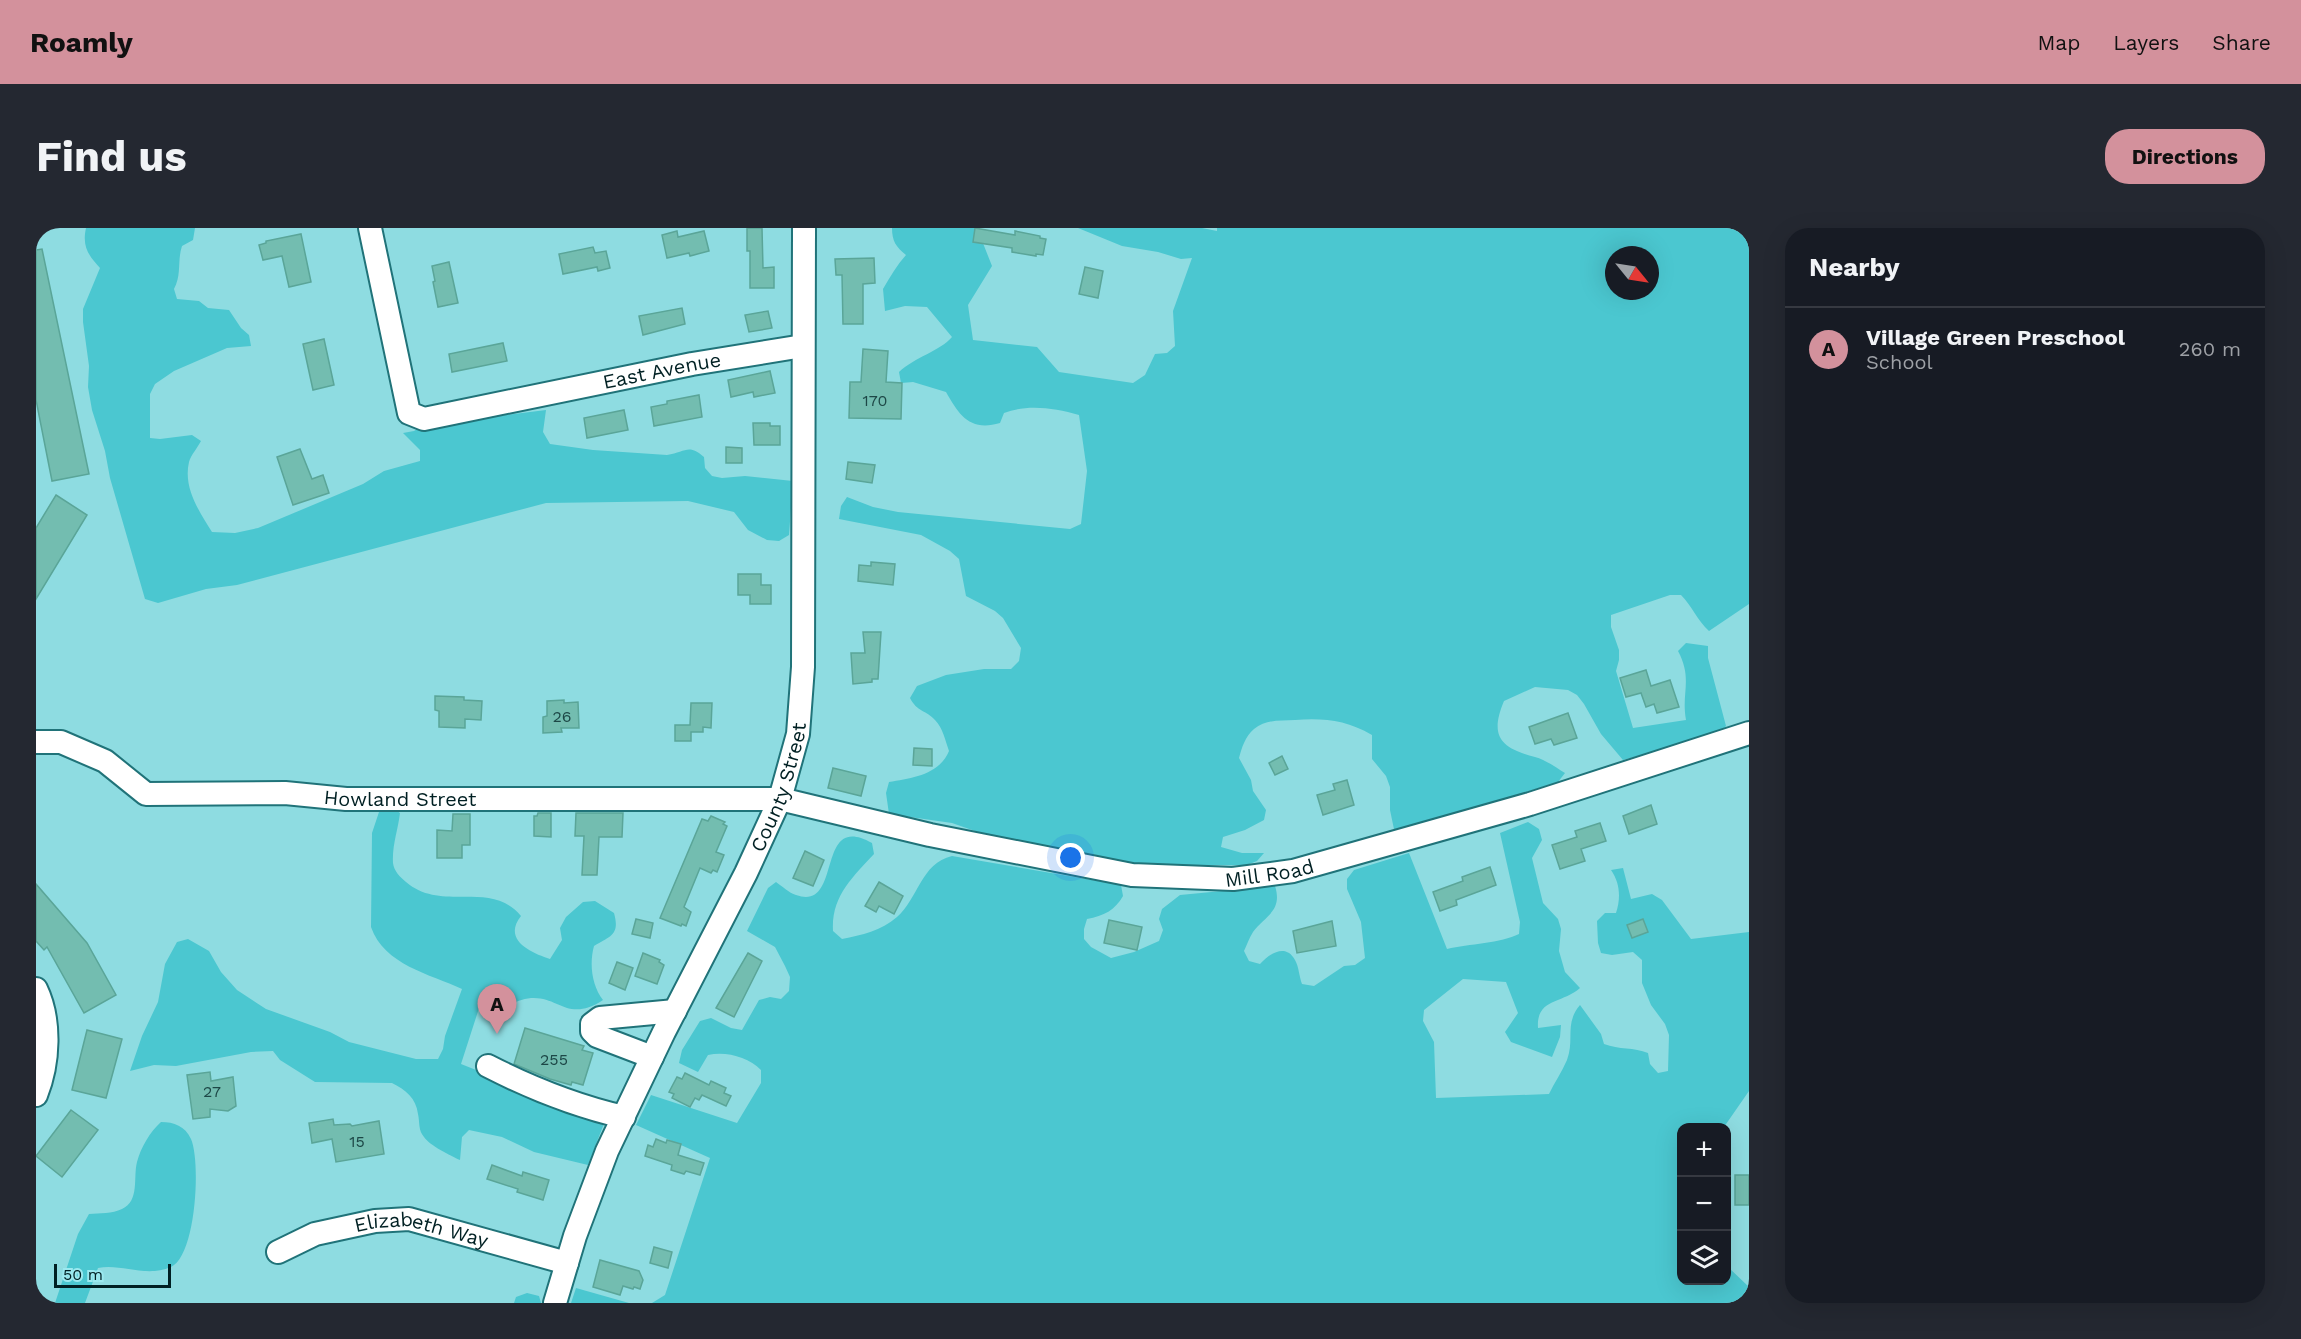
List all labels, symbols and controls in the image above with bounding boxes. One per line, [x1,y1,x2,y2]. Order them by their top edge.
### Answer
text: Roamly [30,26,133,59]
text: Map [2037,30,2080,55]
text: Layers [2113,30,2179,55]
text: Share [2212,30,2271,55]
button: Directions [2105,129,2265,184]
text: Find us [36,132,187,181]
north arrow [1605,246,1659,300]
text: Nearby [1809,252,1900,282]
text: Village Green Preschool [1866,325,2125,350]
text: A [1822,337,1835,361]
text: 260 m [2179,337,2241,361]
street label: East Avenue [601,347,723,394]
text: School [1866,350,1933,374]
house number: 170 [863,391,887,410]
house number: 26 [552,707,572,726]
street label: County Street [745,721,811,856]
street label: Howland Street [323,785,477,811]
your location [1056,843,1085,872]
street label: Mill Road [1224,854,1317,892]
pin: A [478,984,516,1034]
house number: 255 [540,1050,568,1069]
house number: 27 [203,1082,221,1101]
map controls [1677,1123,1731,1285]
button: + [1677,1123,1731,1177]
house number: 15 [349,1132,365,1151]
button: − [1677,1177,1731,1231]
street label: Elizabeth Way [352,1207,492,1253]
button: layers [1677,1231,1731,1285]
scale bar [54,1261,171,1288]
text: 50 m [63,1265,103,1284]

